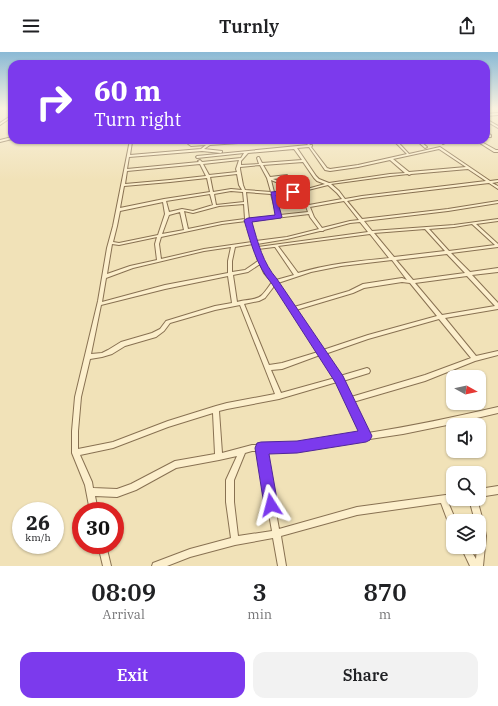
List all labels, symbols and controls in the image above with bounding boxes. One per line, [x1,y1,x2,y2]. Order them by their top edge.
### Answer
icon: menu [20,15,42,37]
text: Turnly [219,15,279,38]
icon: share [456,15,478,37]
text: 60 m [94,72,161,109]
icon: right [28,76,80,128]
text: Turn right [94,108,181,131]
pin [276,175,310,209]
icon: arrive [282,181,304,203]
north arrow [446,370,486,410]
map controls [446,370,486,554]
button: sound [446,418,486,458]
button: search [446,466,486,506]
position arrow [250,484,292,526]
speed limit sign: 30 [72,502,124,554]
text: 26 [26,509,50,536]
button: layers [446,514,486,554]
text: km/h [25,531,51,544]
text: 08:09 [91,576,156,608]
text: 3 [253,576,267,608]
text: 870 [363,576,407,608]
text: Arrival [103,606,145,623]
text: min [247,606,272,623]
text: m [379,606,391,623]
button: Exit [20,652,245,698]
button: Share [253,652,478,698]

